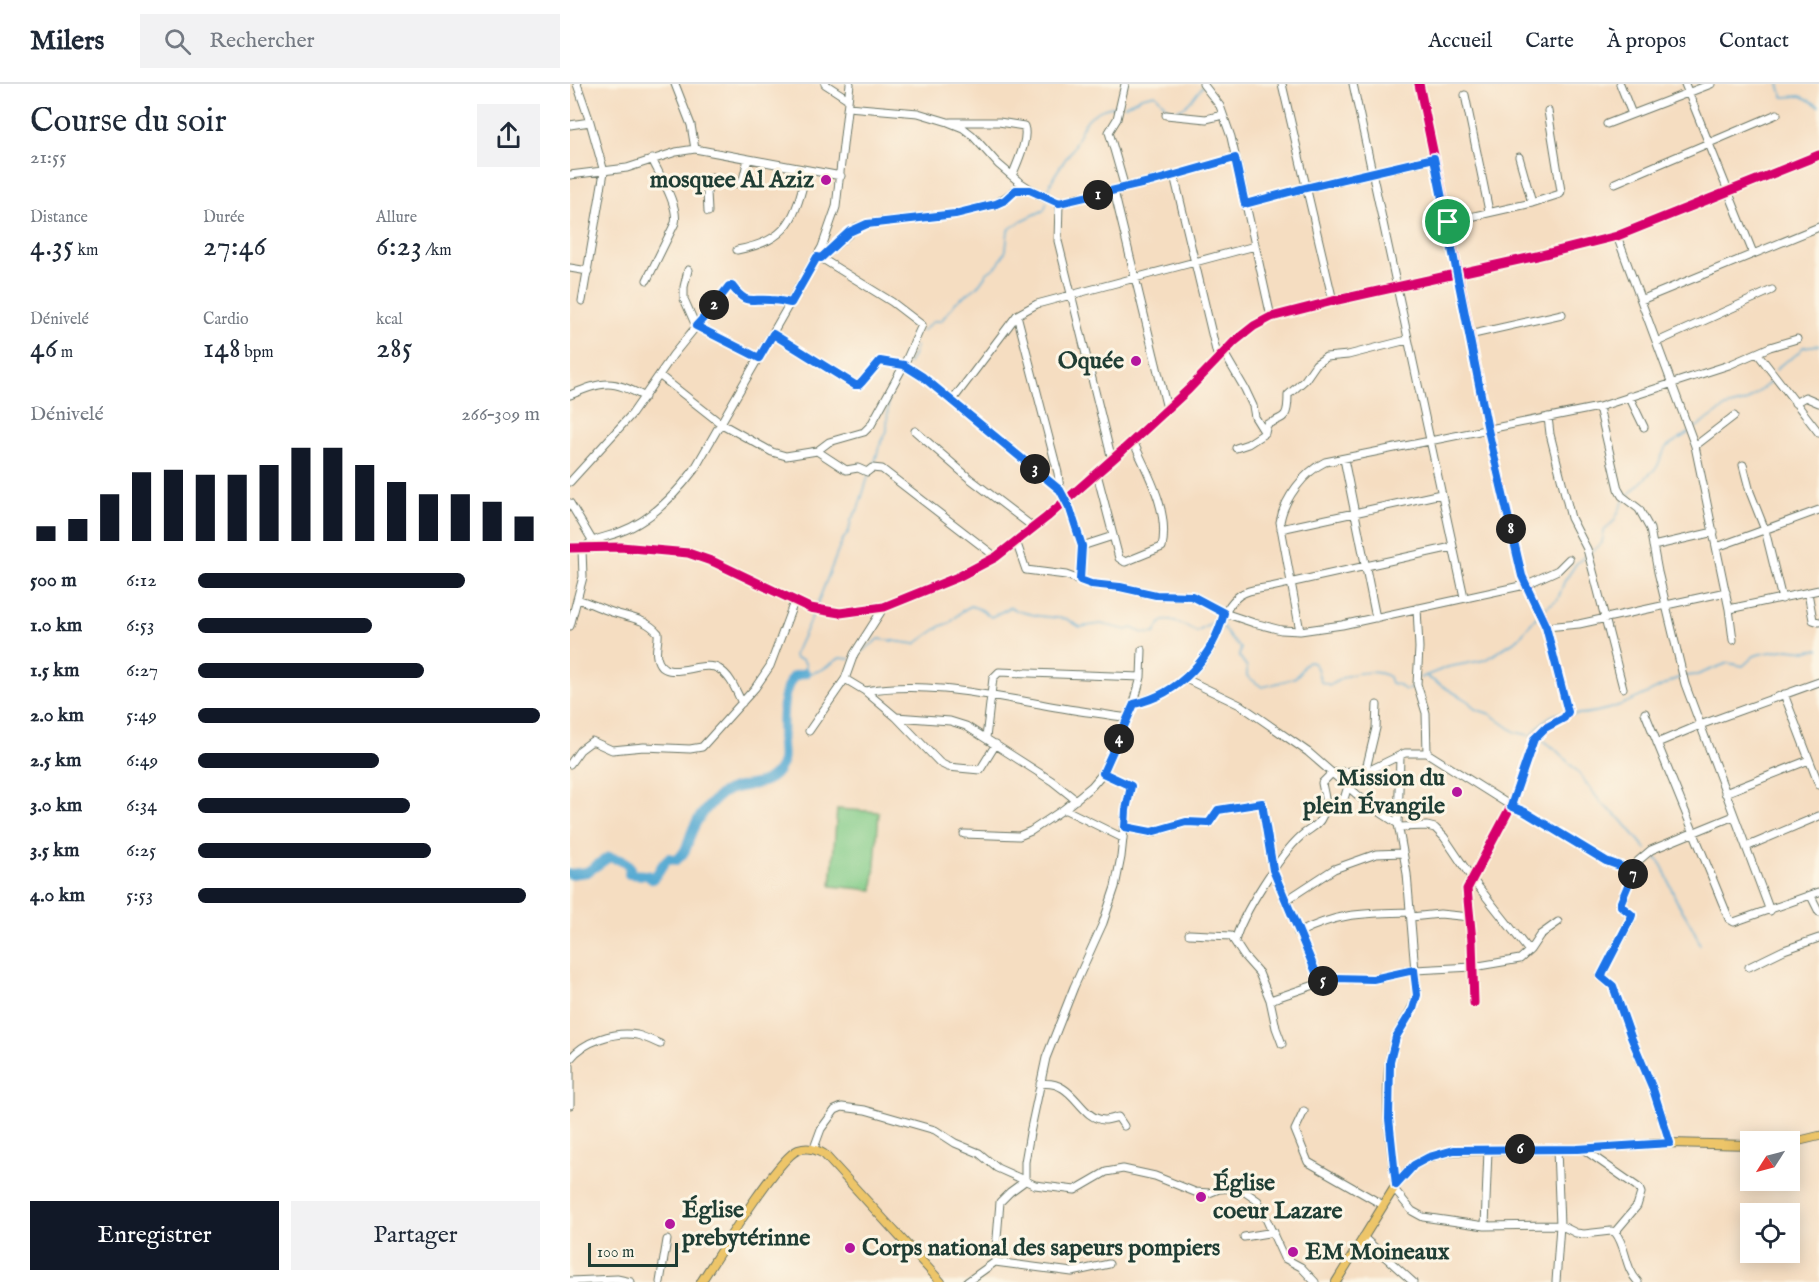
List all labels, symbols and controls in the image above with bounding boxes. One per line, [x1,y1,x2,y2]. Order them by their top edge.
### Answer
search box [140,14,560,68]
text: Milers [30,24,104,59]
icon: search [161,25,194,58]
text: Rechercher [209,27,315,55]
text: Accueil [1428,28,1492,55]
text: Carte [1525,28,1574,55]
text: À propos [1607,28,1686,55]
text: Contact [1719,28,1789,55]
text: Course du soir [30,101,227,143]
button: share [477,104,540,167]
text: 21:55 [30,145,67,170]
place label: mosquee Al Aziz [650,165,814,196]
marker: mosquee Al Aziz [819,173,833,187]
pin: 1 [1083,180,1113,210]
text: 1 [1095,185,1101,205]
pin [1422,196,1473,247]
icon: arrive [1431,205,1464,238]
text: Distance [30,208,88,228]
text: Durée [203,208,245,228]
text: Allure [376,208,417,228]
text: 4.35 [30,228,74,266]
text: 27:46 [203,228,266,266]
text: 6:23 [376,228,422,266]
text: km [74,241,98,261]
text: /km [422,241,452,261]
pin: 2 [699,290,729,320]
text: 2 [710,295,718,315]
text: Dénivelé [30,310,89,330]
text: Cardio [203,310,249,330]
text: kcal [376,310,403,330]
text: 46 [30,330,57,368]
text: 148 [203,330,241,368]
text: 285 [376,330,413,368]
text: m [57,343,73,363]
text: bpm [241,343,274,363]
place label: Oquée [1058,346,1124,377]
marker: Oquée [1129,354,1143,368]
text: Dénivelé [30,402,104,427]
text: 266–309 m [461,402,540,427]
pin: 3 [1020,454,1050,484]
text: 3 [1032,459,1038,479]
pin: 8 [1496,514,1526,544]
text: 8 [1508,519,1514,539]
text: 500 m [30,568,77,593]
text: 6:12 [126,568,157,593]
text: 1.0 km [30,613,82,638]
text: 6:53 [126,613,154,638]
text: 1.5 km [30,658,80,683]
text: 6:27 [126,658,158,683]
text: 2.0 km [30,703,84,728]
text: 5:49 [126,703,157,728]
pin: 4 [1104,724,1134,754]
text: 4 [1115,729,1123,749]
text: 2.5 km [30,748,81,773]
text: 6:49 [126,748,158,773]
place label: Mission du plein Évangile [1302,763,1446,822]
marker: Mission du plein Évangile [1450,785,1464,799]
text: 3.0 km [30,793,82,818]
text: 6:34 [126,793,157,818]
text: 3.5 km [30,838,80,863]
text: 6:25 [126,838,156,863]
pin: 7 [1618,859,1648,889]
text: 7 [1629,864,1637,884]
text: 4.0 km [30,883,85,908]
text: 5:53 [126,883,153,908]
pin: 5 [1308,966,1338,996]
text: 5 [1320,971,1326,991]
north arrow [1740,1131,1800,1191]
map controls [1740,1131,1800,1263]
pin: 6 [1505,1134,1535,1164]
text: 6 [1517,1139,1523,1159]
place label: Église coeur Lazare [1213,1168,1343,1227]
marker: Église coeur Lazare [1194,1190,1208,1204]
place label: Église prebytérinne [681,1195,810,1254]
button: Enregistrer [30,1201,279,1270]
button: Partager [291,1201,540,1270]
button: locate [1740,1203,1800,1263]
marker: Église prebytérinne [663,1217,677,1231]
place label: Corps national des sapeurs pompiers [862,1233,1221,1264]
place label: EM Moineaux [1305,1237,1450,1268]
scale bar [588,1240,678,1268]
marker: Corps national des sapeurs pompiers [843,1241,857,1255]
text: 100 m [597,1243,634,1263]
marker: EM Moineaux [1286,1245,1300,1259]

